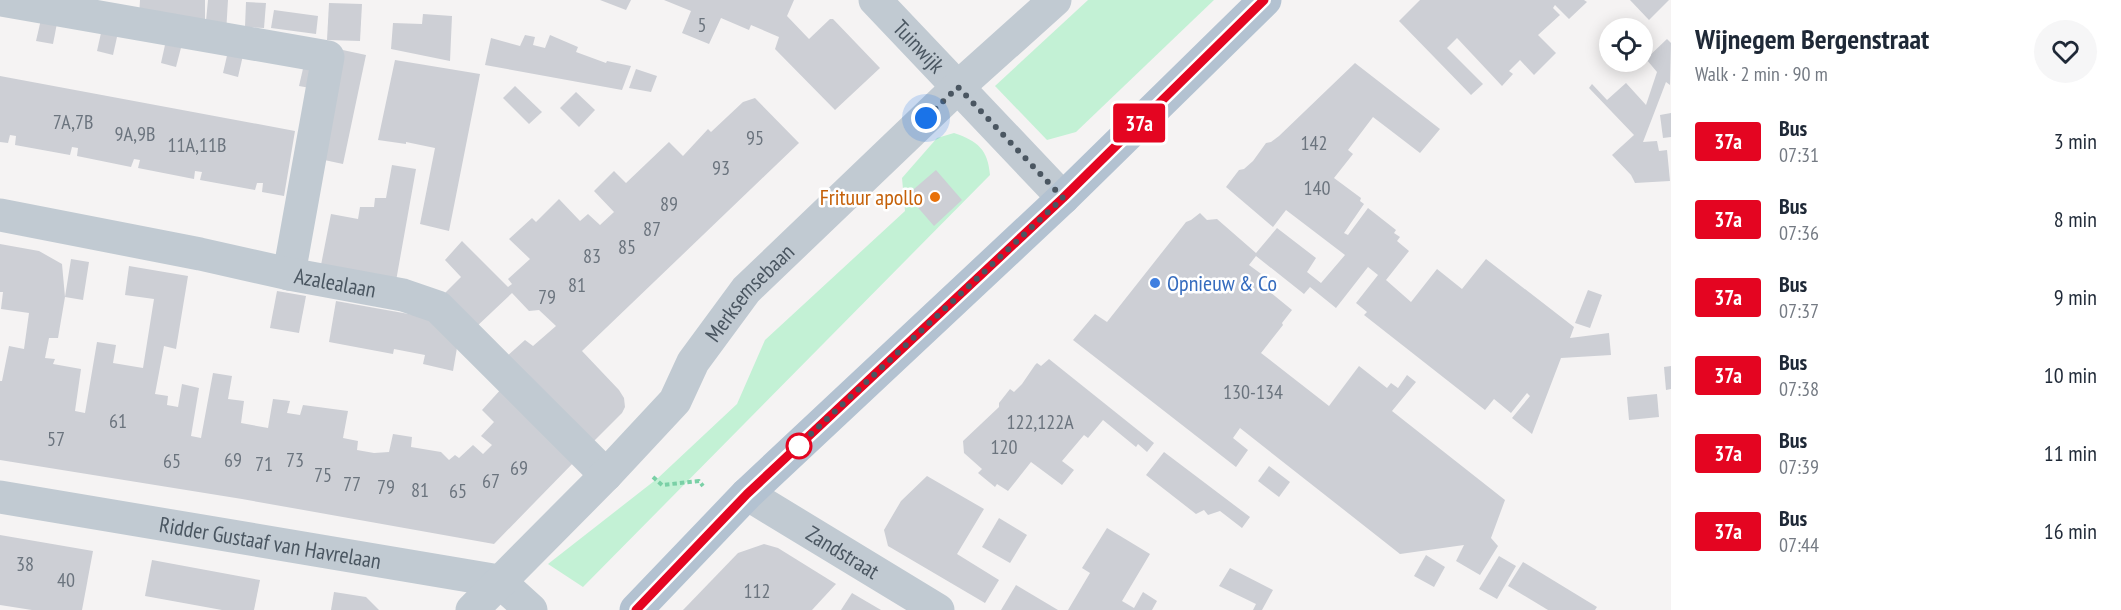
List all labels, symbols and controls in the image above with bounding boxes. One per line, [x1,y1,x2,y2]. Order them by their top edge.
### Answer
house number: 5 [698,12,707,38]
street label: Tuinwijk [887,14,951,79]
map controls [1599,18,1653,72]
button: locate [1599,18,1653,72]
text: Wijnegem Bergenstraat [1695,20,1929,57]
button: heart [2034,20,2097,83]
text: Walk · 2 min · 90 m [1695,61,1828,87]
your location [911,103,941,133]
line badge: 37a [1104,104,1174,142]
house number: 7A,7B [53,109,93,135]
text: 37a [1125,110,1153,137]
text: Bus [1779,114,1807,142]
house number: 9A,9B [115,121,156,147]
house number: 95 [746,125,764,151]
text: 3 min [2054,127,2097,155]
text: 37a [1714,128,1742,155]
house number: 142 [1301,130,1328,156]
house number: 11A,11B [168,132,227,158]
text: 07:31 [1779,142,1819,168]
house number: 93 [712,155,730,181]
house number: 140 [1304,175,1331,201]
place label: Frituur apollo [820,183,923,211]
marker: Frituur apollo [928,190,942,204]
house number: 89 [660,191,678,217]
text: Bus [1779,192,1807,220]
text: 8 min [2054,205,2097,233]
text: 37a [1714,206,1742,233]
house number: 87 [643,216,661,242]
text: 07:36 [1779,220,1819,246]
house number: 85 [618,234,636,260]
street label: Merksemsebaan [699,238,800,347]
house number: 83 [583,243,601,269]
street label: Azalealaan [292,261,378,304]
place label: Opnieuw & Co [1167,269,1277,297]
text: Bus [1779,270,1807,298]
house number: 81 [568,272,586,298]
marker: Opnieuw & Co [1148,276,1162,290]
text: 9 min [2054,283,2097,311]
house number: 79 [538,284,556,310]
text: 37a [1714,284,1742,311]
text: 07:37 [1779,298,1819,324]
text: Bus [1779,348,1807,376]
text: 10 min [2044,361,2097,389]
text: 37a [1714,362,1742,389]
text: 07:38 [1779,376,1819,402]
house number: 130-134 [1223,379,1283,405]
house number: 61 [109,408,127,434]
house number: 122,122A [1006,409,1074,435]
house number: 57 [47,426,65,452]
text: Bus [1779,426,1807,454]
unlabelled marker [786,433,812,459]
house number: 120 [991,434,1018,460]
text: 11 min [2044,439,2097,467]
text: 37a [1714,440,1742,467]
house number: 69 [224,447,242,473]
house number: 73 [286,447,304,473]
house number: 65 [163,448,181,474]
house number: 71 [255,451,273,477]
text: 07:39 [1779,454,1819,480]
house number: 69 [510,455,528,481]
house number: 75 [314,462,332,488]
house number: 67 [482,468,500,494]
house number: 77 [343,471,361,497]
house number: 79 [377,474,395,500]
house number: 81 [411,477,429,503]
house number: 65 [449,478,467,504]
text: Bus [1779,504,1807,532]
street label: Ridder Gustaaf van Havrelaan [157,510,383,575]
text: 16 min [2044,517,2097,545]
text: 37a [1714,518,1742,545]
street label: Zandstraat [801,519,884,585]
text: 07:44 [1779,532,1819,558]
house number: 38 [16,551,34,577]
house number: 40 [57,567,75,593]
house number: 112 [744,578,771,604]

